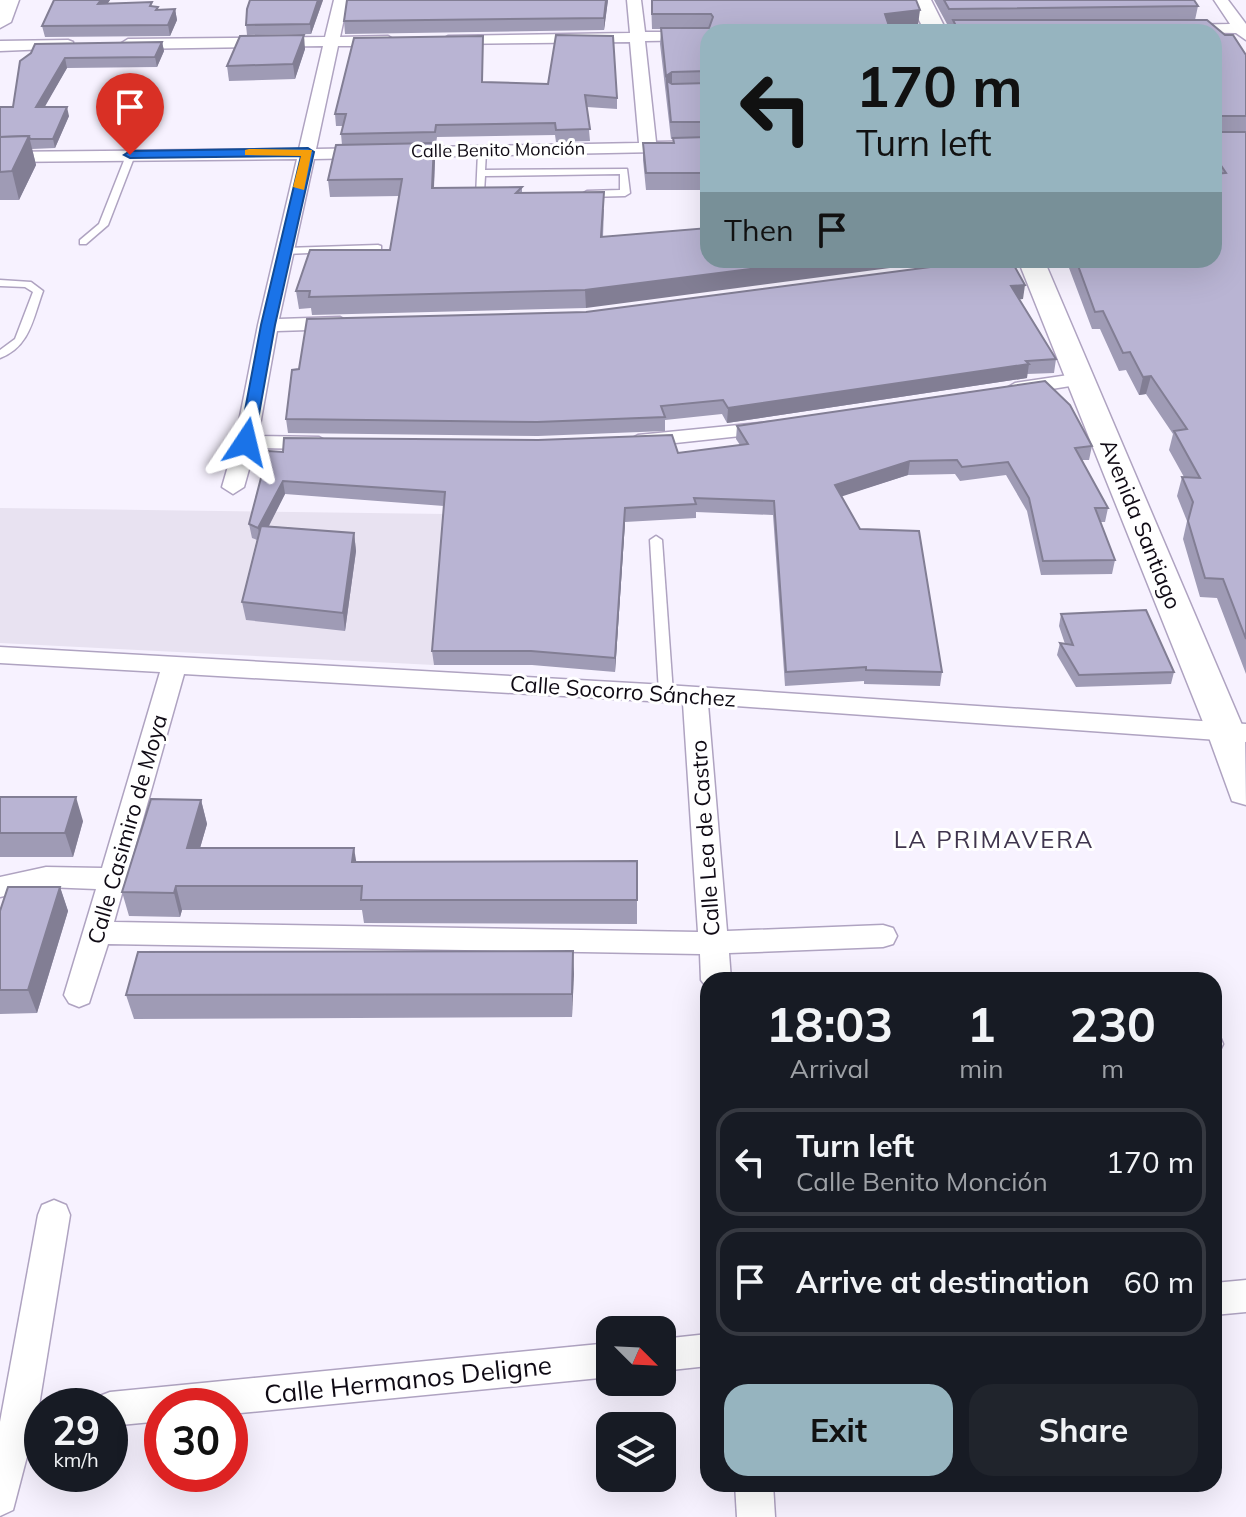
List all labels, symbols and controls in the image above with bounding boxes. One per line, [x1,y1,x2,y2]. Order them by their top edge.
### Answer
text: 170 m [856,51,1023,121]
icon: left [724,56,828,160]
pin [96,73,164,155]
icon: arrive [108,85,152,129]
text: Turn left [856,120,992,165]
street label: Calle Benito Monción [411,136,585,163]
icon: arrive [810,208,854,252]
text: Then [724,211,794,249]
position arrow [204,400,288,484]
street label: Avenida Santiago [1094,435,1188,613]
street label: Calle Socorro Sánchez [509,669,737,713]
street label: Calle Casimiro de Moya [81,711,173,947]
street label: Calle Lea de Castro [684,739,726,937]
district label: LA PRIMAVERA [894,824,1094,854]
text: 18:03 [766,994,893,1054]
text: 1 [967,994,996,1054]
text: 230 [1070,994,1156,1054]
text: Arrival [790,1052,869,1085]
text: min [959,1052,1003,1085]
text: m [1101,1052,1124,1085]
text: Turn left [796,1127,914,1165]
icon: left [728,1140,772,1184]
text: 170 m [1106,1143,1194,1181]
text: Calle Benito Monción [796,1165,1048,1198]
icon: arrive [728,1260,772,1304]
text: Arrive at destination [796,1263,1090,1301]
text: 60 m [1124,1263,1194,1301]
north arrow [596,1316,676,1396]
map controls [596,1316,676,1492]
street label: Calle Hermanos Deligne [263,1348,553,1411]
button: Exit [724,1384,953,1476]
button: Share [969,1384,1198,1476]
speed limit sign: 30 [144,1388,248,1492]
text: 29 [52,1405,100,1455]
button: layers [596,1412,676,1492]
text: km/h [53,1447,99,1472]

